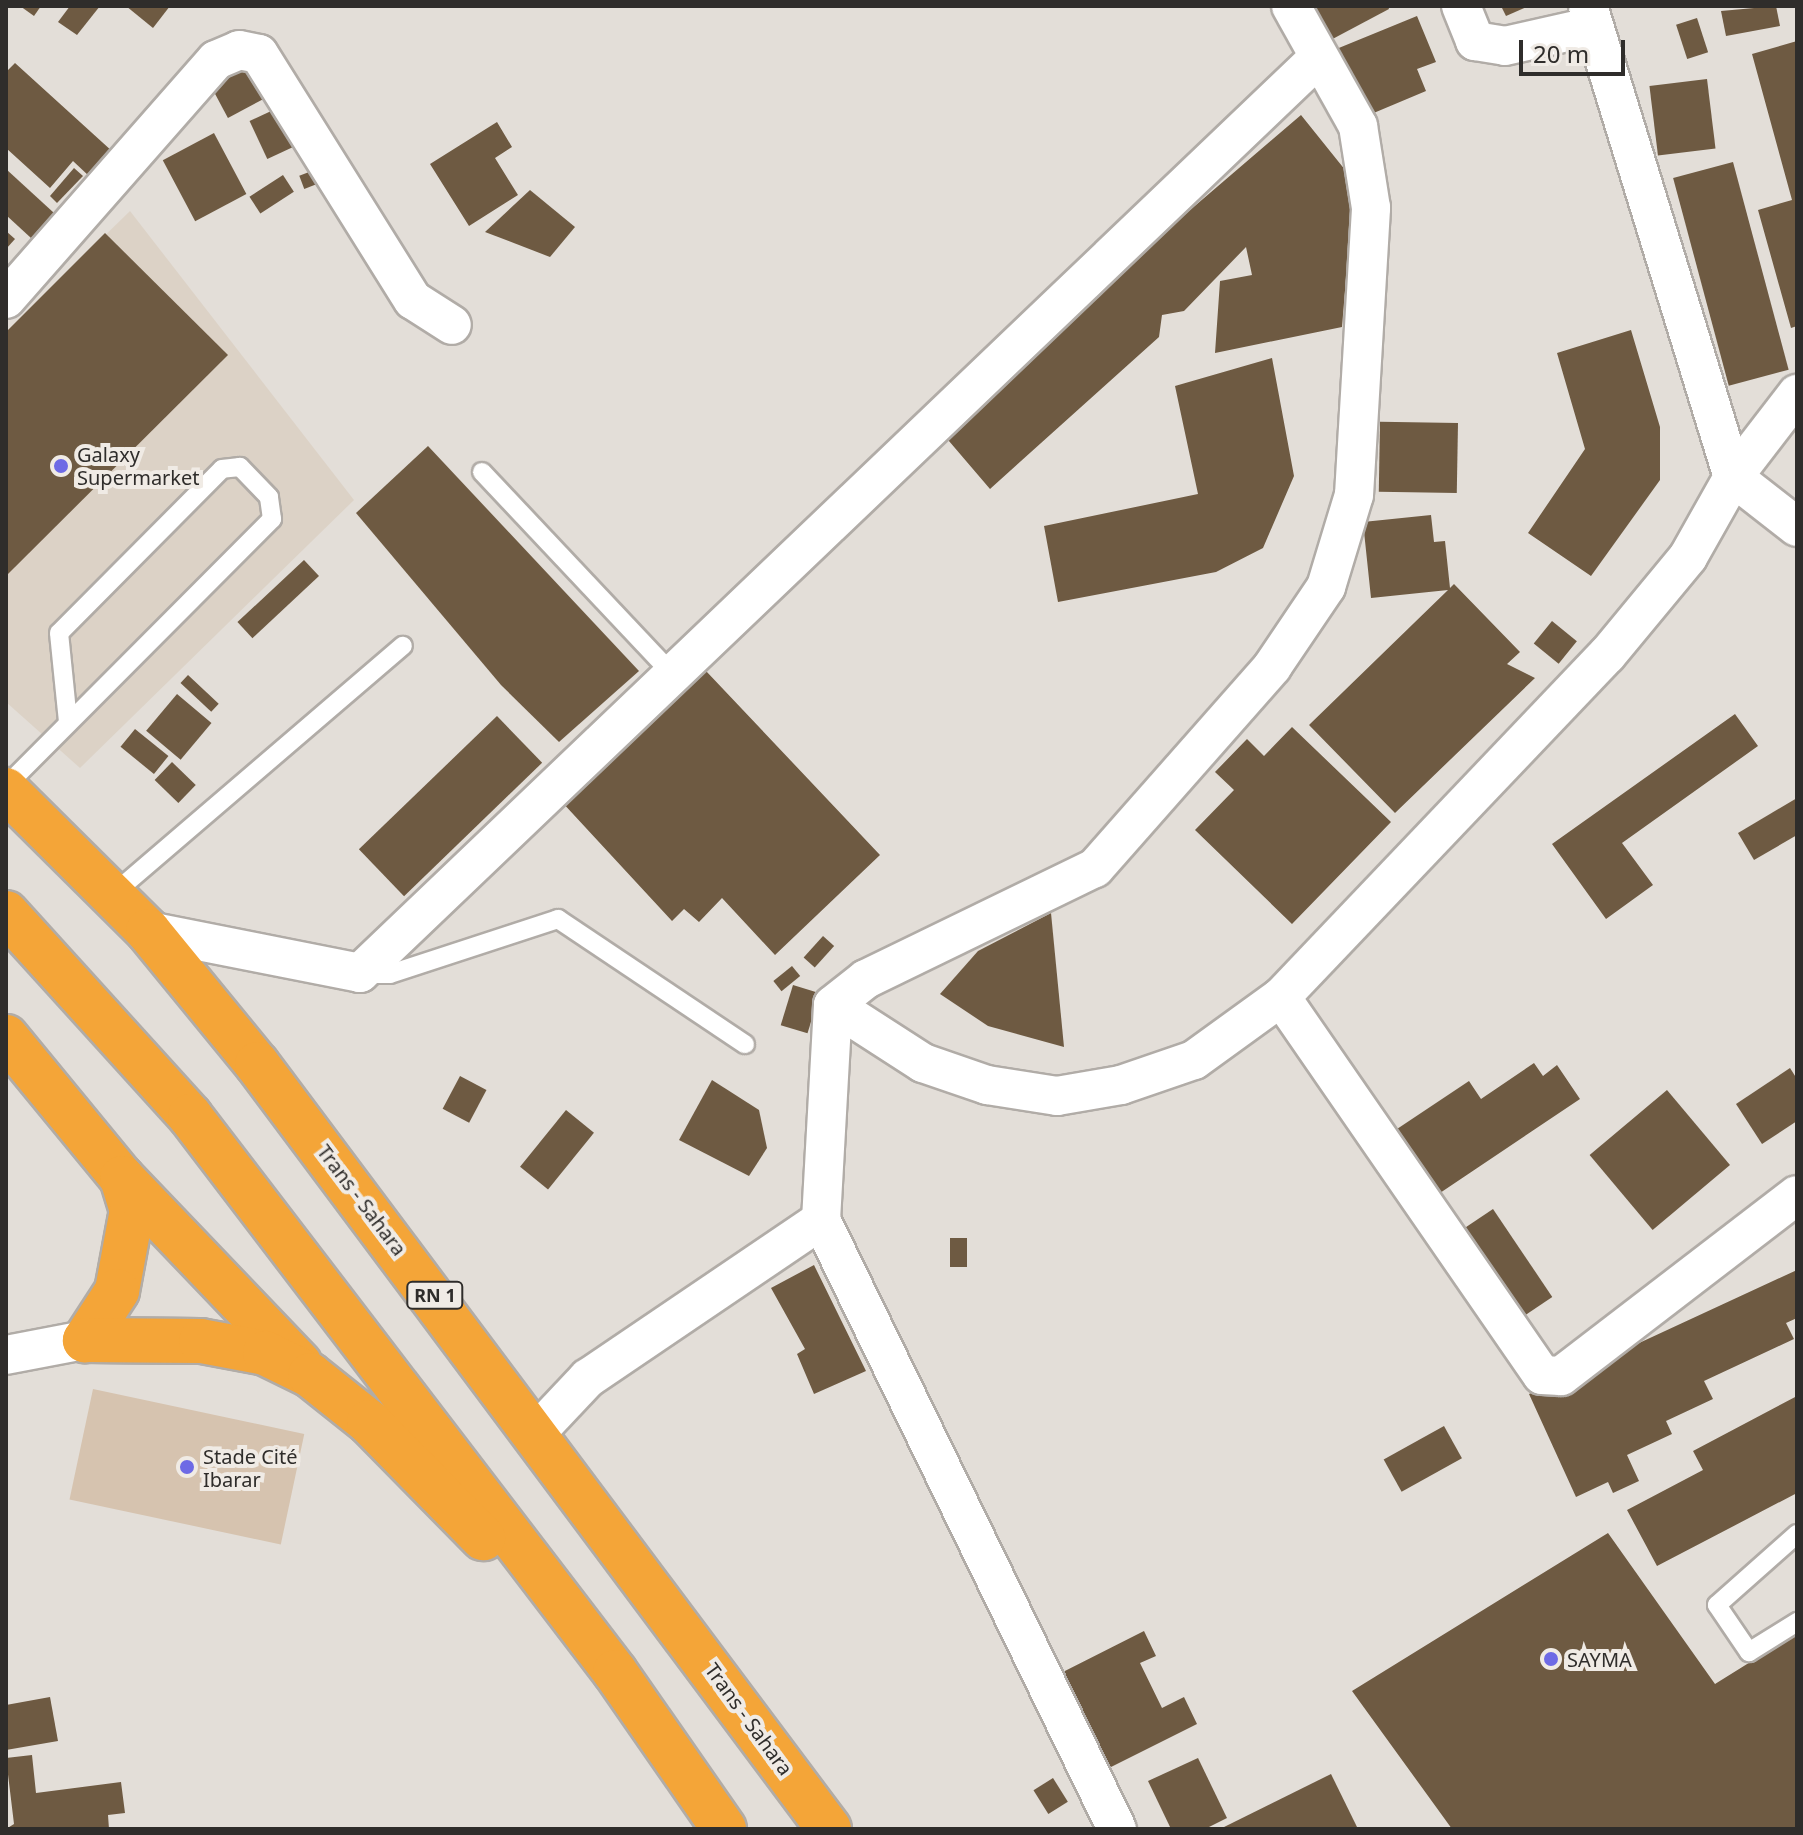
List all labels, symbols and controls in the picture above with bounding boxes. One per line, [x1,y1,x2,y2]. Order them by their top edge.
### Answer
scale bar [1523,24,1629,74]
text: 20 m [1533,37,1589,70]
place label: Galaxy Supermarket [77,442,200,489]
marker: Galaxy Supermarket [52,457,70,475]
street label: Trans - Sahara [312,1140,412,1260]
road number: RN 1 [405,1281,465,1309]
place label: Stade Cité Ibarar [203,1444,297,1491]
marker: Stade Cité Ibarar [178,1458,196,1476]
place label: SAYMA [1567,1647,1632,1671]
marker: SAYMA [1542,1650,1560,1668]
street label: Trans - Sahara [700,1658,798,1780]

